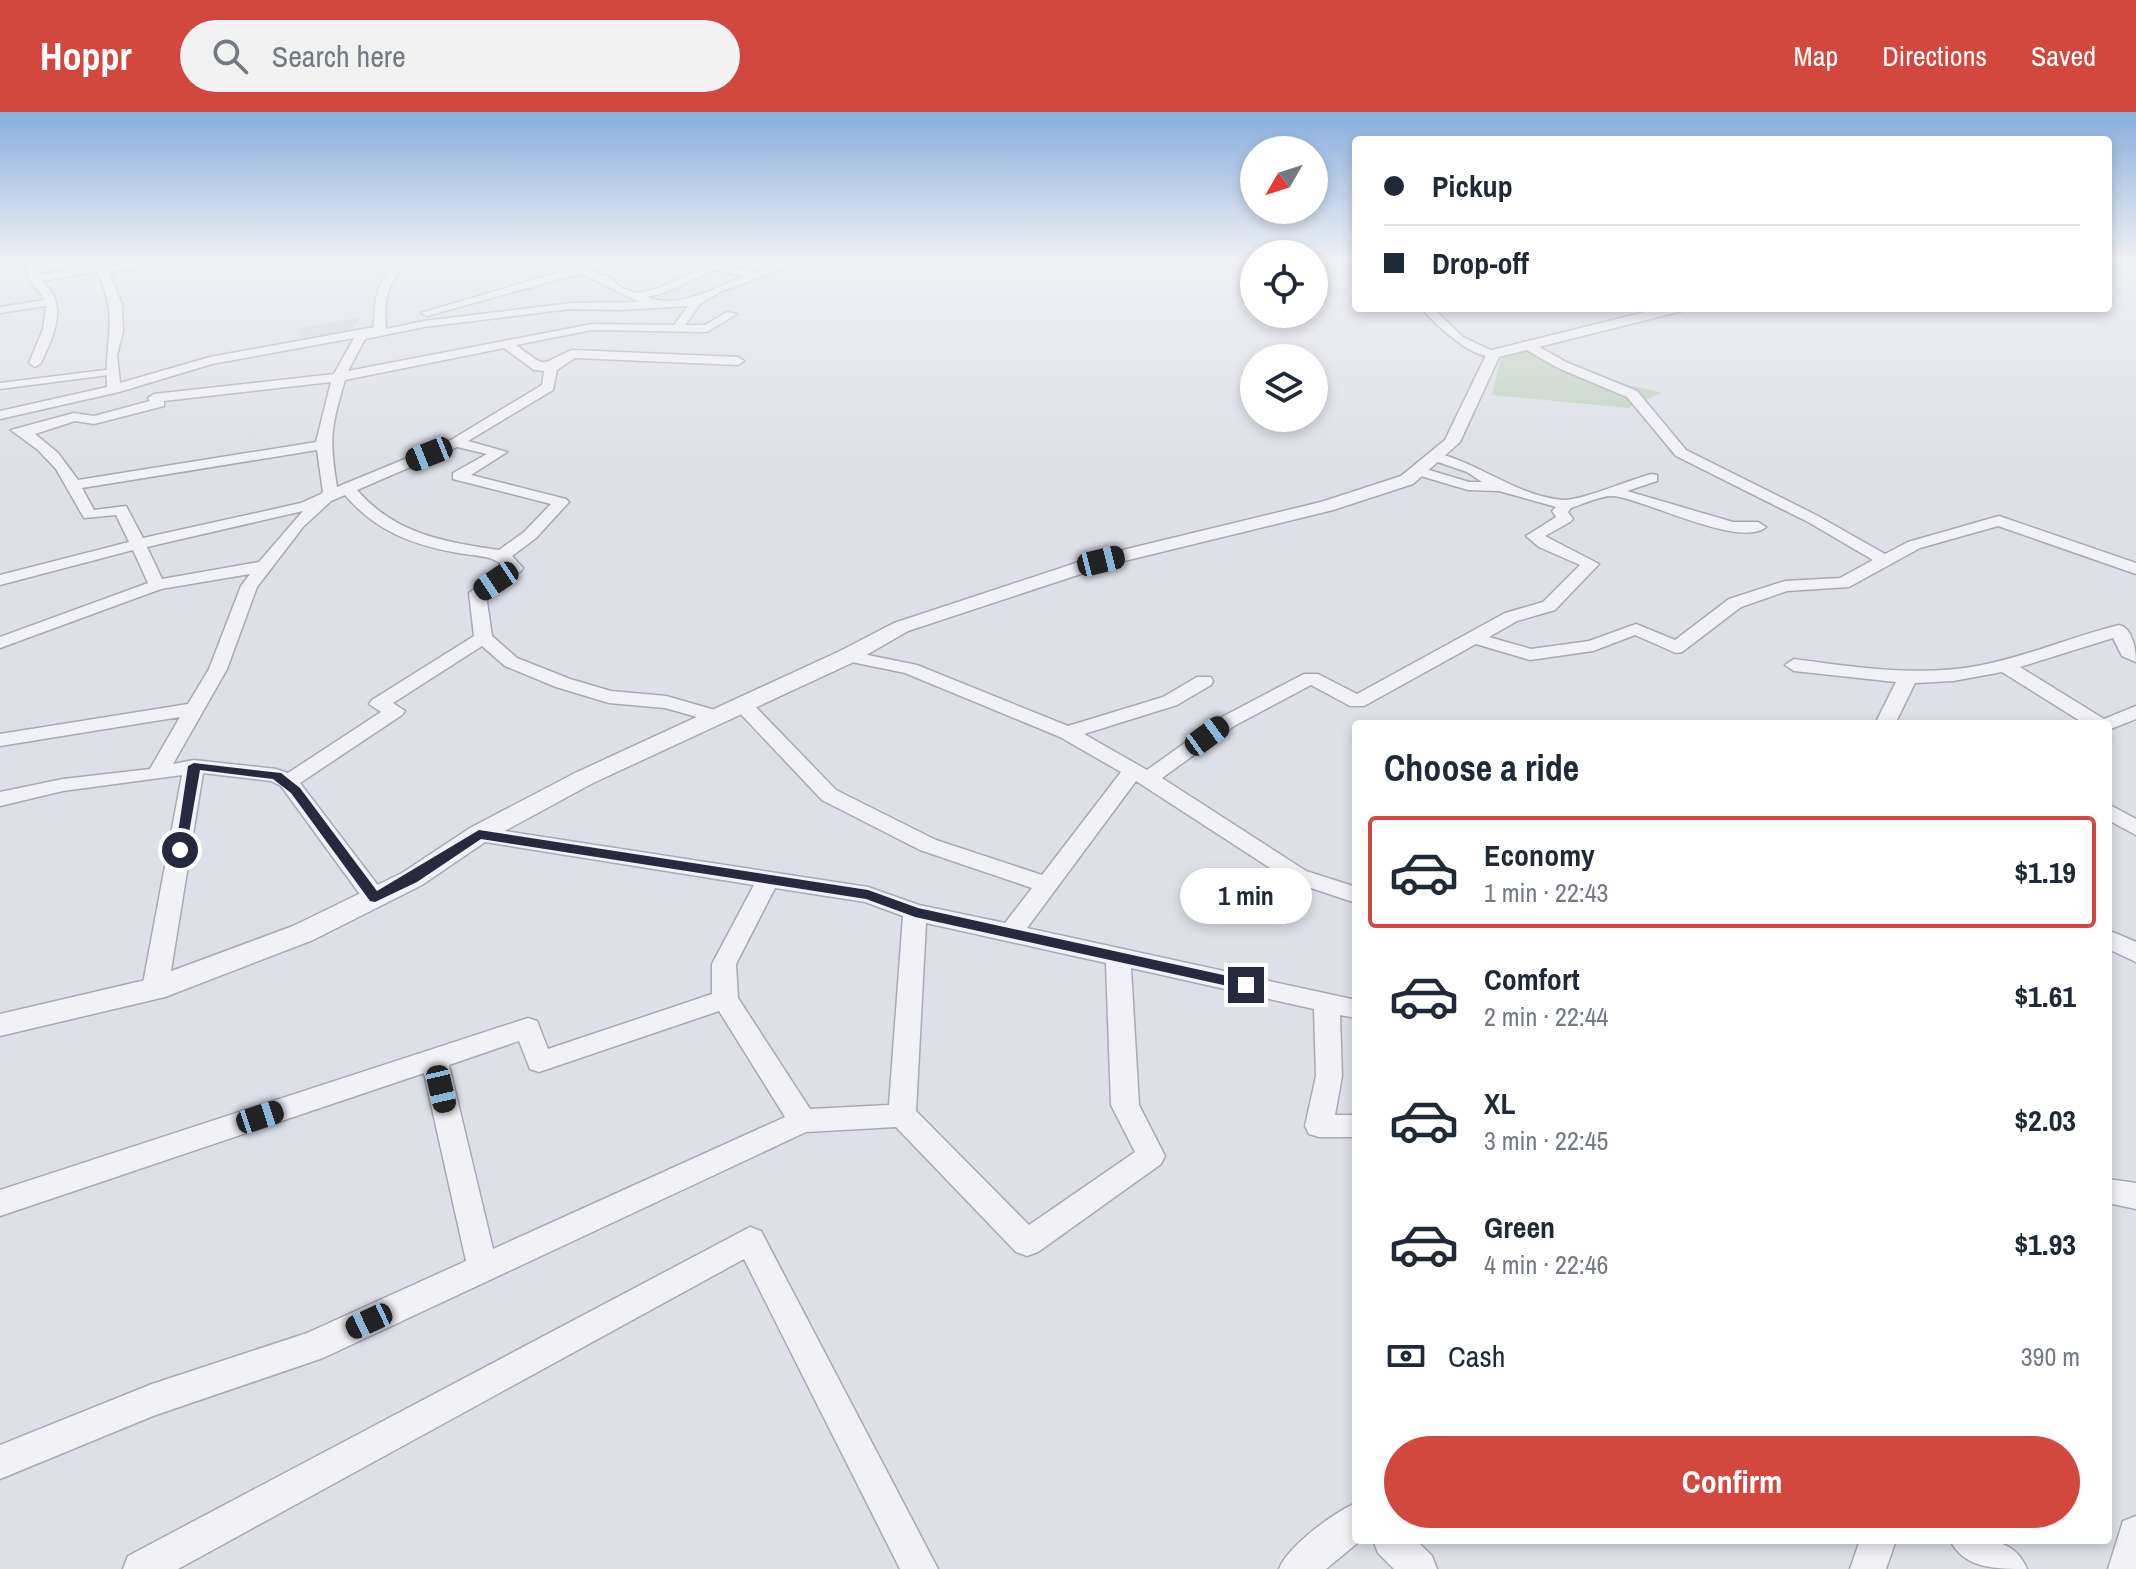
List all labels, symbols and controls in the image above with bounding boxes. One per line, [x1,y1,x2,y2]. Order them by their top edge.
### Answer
search box [180,20,740,92]
text: Hoppr [40,31,132,82]
icon: search [208,34,252,78]
text: Search here [272,36,406,76]
text: Map [1794,37,1838,75]
text: Directions [1882,37,1987,75]
text: Saved [2031,37,2096,75]
north arrow [1240,136,1328,224]
map controls [1240,136,1328,432]
text: Pickup [1432,166,1513,206]
button: locate [1240,240,1328,328]
text: Drop-off [1432,243,1529,283]
button: layers [1240,344,1328,432]
car [402,434,456,474]
car [1075,544,1127,578]
car [469,558,523,604]
car [1181,712,1233,760]
text: Choose a ride [1384,744,1579,792]
route start [162,832,198,868]
text: Economy [1484,835,1595,875]
icon: car [1388,836,1460,908]
text: $1.19 [2014,852,2076,892]
callout: 1 min [1180,869,1312,925]
text: 1 min · 22:43 [1484,875,1608,910]
text: 1 min [1218,878,1274,913]
text: Comfort [1484,959,1580,999]
icon: car [1388,960,1460,1032]
route end [1228,967,1264,1003]
text: $1.61 [2014,976,2076,1016]
text: 2 min · 22:44 [1484,999,1608,1034]
car [424,1063,458,1115]
text: XL [1484,1083,1515,1123]
icon: car [1388,1084,1460,1156]
car [233,1098,287,1136]
text: $2.03 [2014,1100,2076,1140]
text: 3 min · 22:45 [1484,1123,1608,1158]
text: Green [1484,1207,1555,1247]
icon: car [1388,1208,1460,1280]
text: $1.93 [2014,1224,2076,1264]
text: 4 min · 22:46 [1484,1247,1608,1282]
car [342,1300,396,1342]
icon: cash [1384,1334,1428,1378]
text: Cash [1448,1336,1505,1376]
text: 390 m [2021,1339,2080,1374]
button: Confirm [1384,1436,2080,1528]

